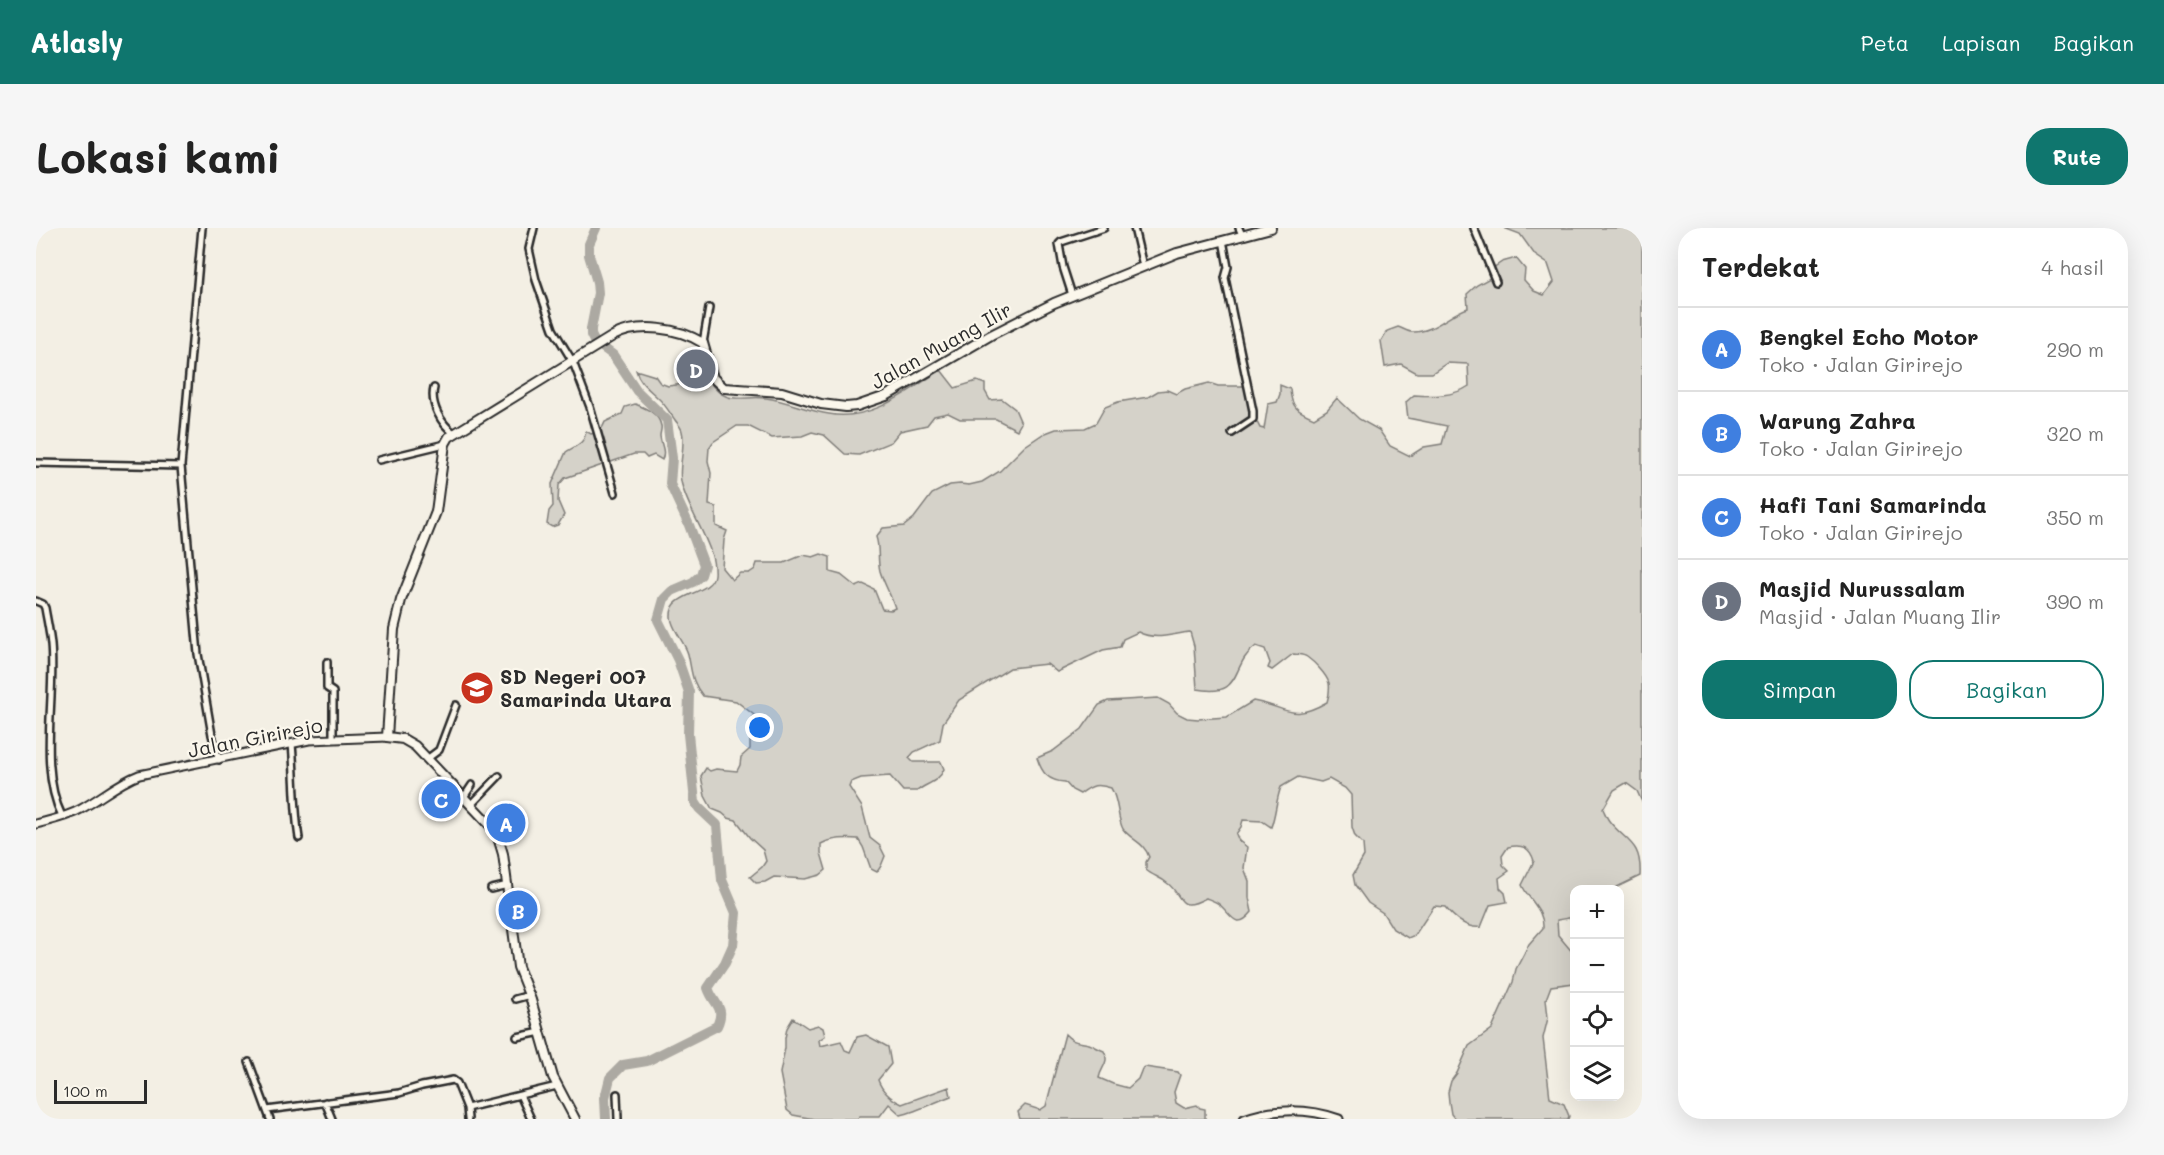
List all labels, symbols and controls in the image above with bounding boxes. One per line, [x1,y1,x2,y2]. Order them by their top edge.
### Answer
text: Atlasly [30,24,124,60]
text: Peta [1861,29,1909,56]
text: Lapisan [1942,29,2020,56]
text: Bagikan [2053,29,2134,56]
button: Rute [2026,128,2128,185]
text: Lokasi kami [36,129,281,184]
text: Terdekat [1702,250,1820,284]
text: 4 hasil [2041,254,2104,280]
street label: Jalan Muang Ilir [866,296,1016,394]
text: Bengkel Echo Motor [1759,322,1979,351]
text: A [1715,336,1728,362]
text: 290 m [2046,336,2104,362]
pin: D [676,346,716,392]
text: Toko · Jalan Girirejo [1759,351,1963,377]
text: Warung Zahra [1759,406,1916,435]
text: B [1715,420,1728,446]
text: 320 m [2046,420,2104,446]
text: Toko · Jalan Girirejo [1759,435,1963,461]
text: Hafi Tani Samarinda [1759,490,1987,519]
text: C [1714,504,1729,530]
text: 350 m [2046,504,2104,530]
text: Toko · Jalan Girirejo [1759,519,1963,545]
text: Masjid Nurussalam [1759,574,1965,603]
text: D [1714,588,1729,614]
text: 390 m [2046,588,2104,614]
text: Masjid · Jalan Muang Ilir [1759,603,2001,629]
button: Simpan [1702,660,1897,719]
button: Bagikan [1909,660,2104,719]
place label: SD Negeri 007 Samarinda Utara [500,663,672,712]
school or university icon: SD Negeri 007 Samarinda Utara [459,670,495,706]
street label: Jalan Girirejo [186,711,325,763]
your location [745,713,774,742]
pin: C [422,776,460,822]
pin: A [486,800,526,846]
map controls [1570,885,1624,1101]
button: + [1570,885,1624,939]
pin: B [498,888,538,932]
button: − [1570,939,1624,993]
button: locate [1570,993,1624,1047]
button: layers [1570,1047,1624,1101]
scale bar [54,1077,147,1104]
text: 100 m [63,1080,108,1101]

